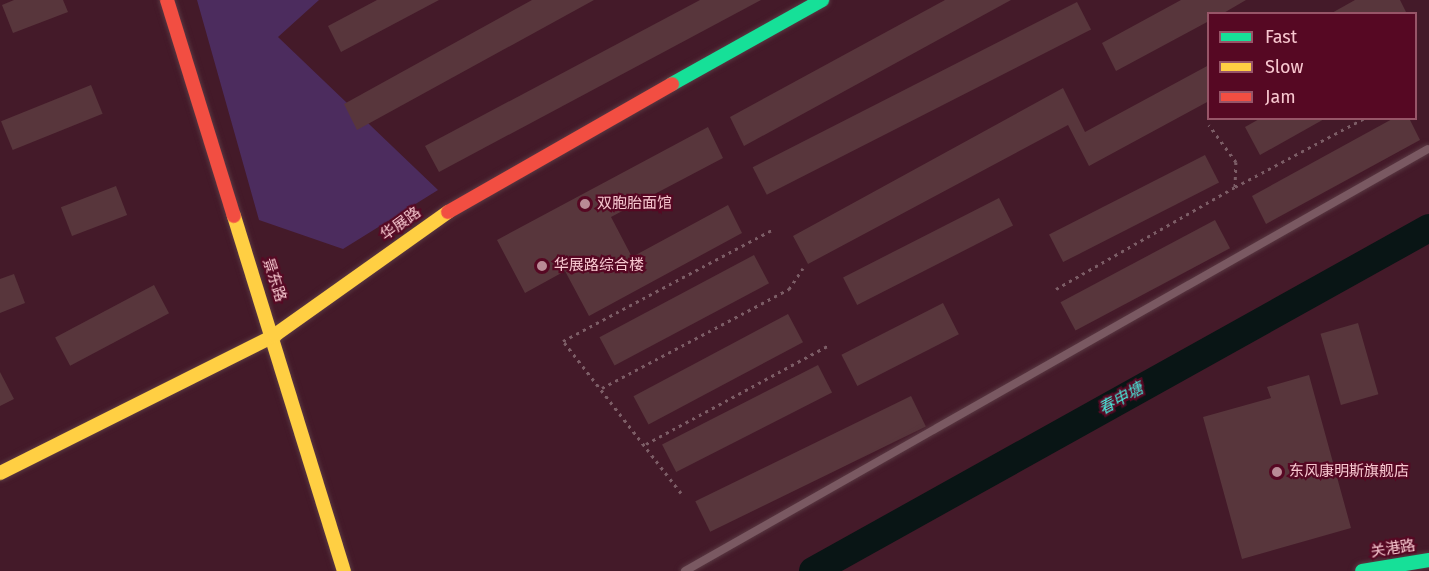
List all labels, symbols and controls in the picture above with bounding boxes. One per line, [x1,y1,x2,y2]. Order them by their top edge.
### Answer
legend [1207,12,1417,120]
text: Fast [1265,26,1297,48]
text: Slow [1265,56,1303,78]
text: Jam [1265,86,1296,108]
place label: 双胞胎面馆 [597,195,672,213]
marker: 双胞胎面馆 [578,197,592,211]
street label: 华展路 [378,203,424,245]
street label: 景东路 [258,256,290,304]
place label: 华展路综合楼 [554,257,644,275]
marker: 华展路综合楼 [535,259,549,273]
water label: 春申塘 [1095,379,1147,419]
place label: 东风康明斯旗舰店 [1289,463,1409,481]
marker: 东风康明斯旗舰店 [1270,465,1284,479]
street label: 关港路 [1369,537,1417,561]

